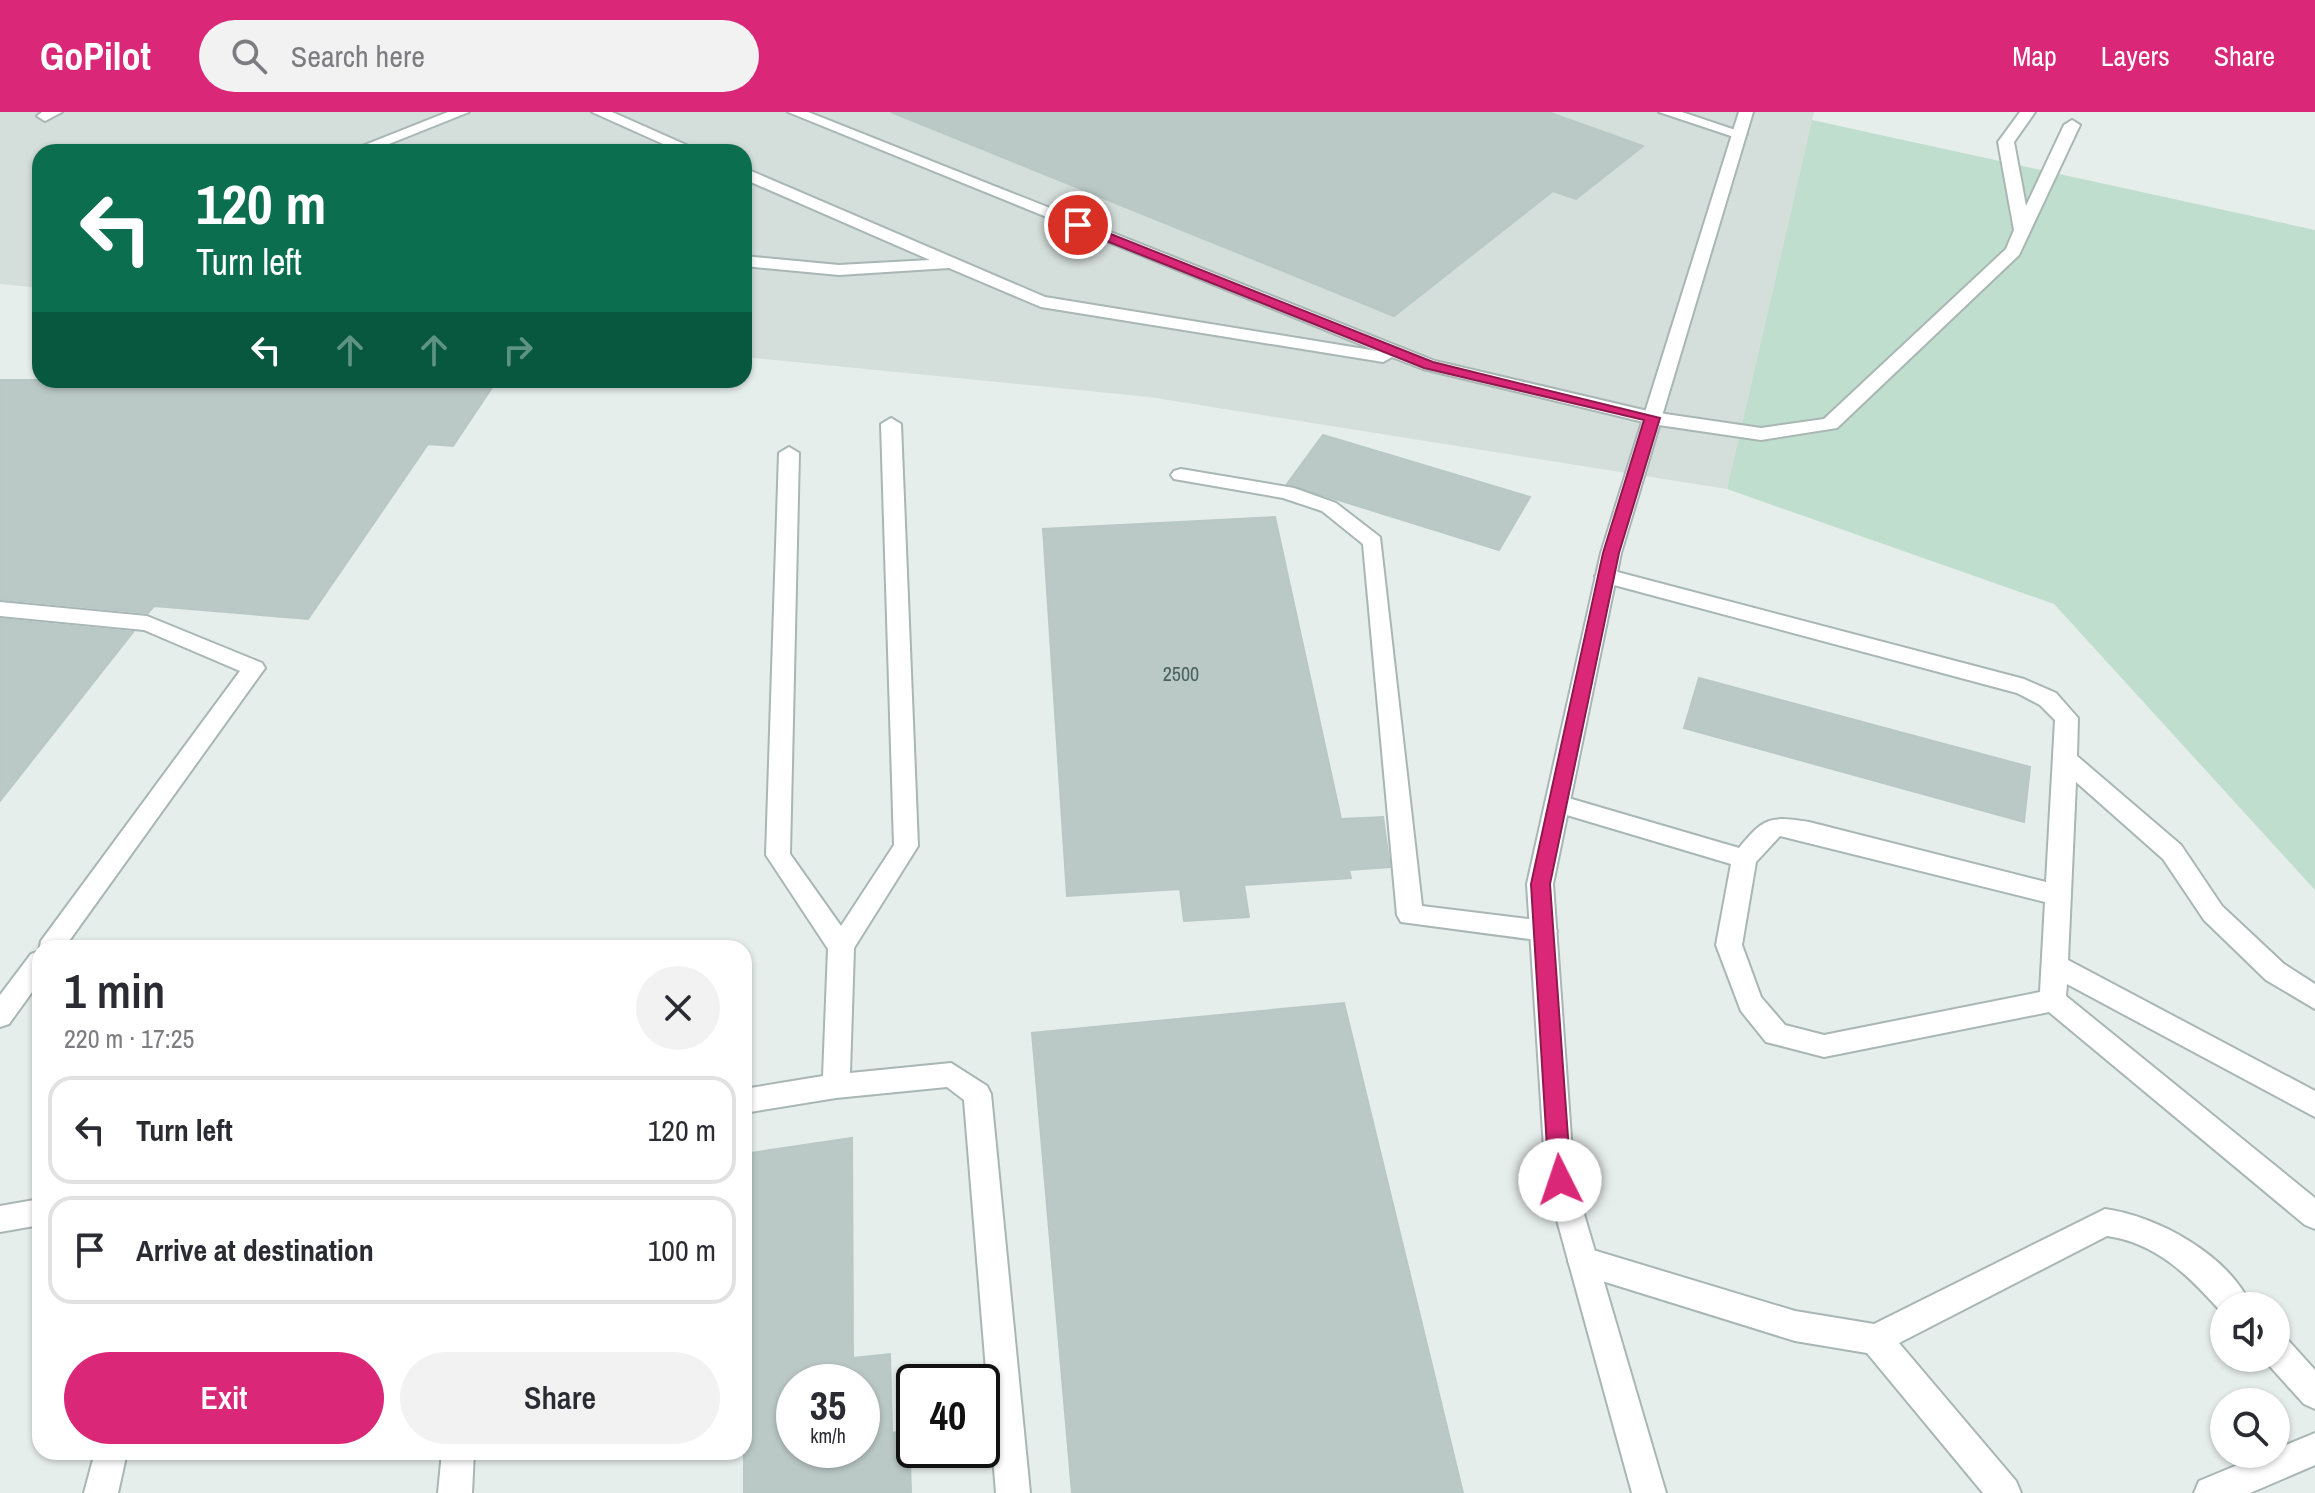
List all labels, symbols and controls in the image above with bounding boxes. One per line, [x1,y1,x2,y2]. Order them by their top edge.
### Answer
search box [199,20,759,92]
text: GoPilot [40,31,151,82]
icon: search [227,34,271,78]
text: Search here [291,36,425,76]
text: Map [2012,37,2057,75]
text: Layers [2101,37,2170,75]
text: Share [2214,37,2275,75]
text: 120 m [196,166,326,241]
icon: left [64,176,168,280]
pin [1044,191,1112,259]
icon: arrive [1056,203,1100,247]
text: Turn left [196,238,302,286]
icon: left [244,328,288,372]
icon: ahead [328,328,372,372]
icon: ahead [412,328,456,372]
icon: right [496,328,540,372]
house number: 2500 [1163,660,1199,687]
text: 1 min [64,958,165,1023]
button: close [636,966,720,1050]
text: 220 m · 17:25 [64,1021,194,1056]
icon: left [68,1108,112,1152]
text: Turn left [136,1110,233,1150]
text: 120 m [648,1110,716,1150]
position arrow [1518,1138,1602,1222]
icon: arrive [68,1228,112,1272]
text: Arrive at destination [136,1230,374,1270]
text: 100 m [648,1230,716,1270]
map controls [2210,1292,2290,1468]
button: sound [2210,1292,2290,1372]
button: Exit [64,1352,384,1444]
button: Share [400,1352,720,1444]
speed limit sign: 40 [896,1364,1000,1468]
text: 35 [810,1379,846,1432]
button: search [2210,1388,2290,1468]
text: km/h [810,1422,846,1449]

